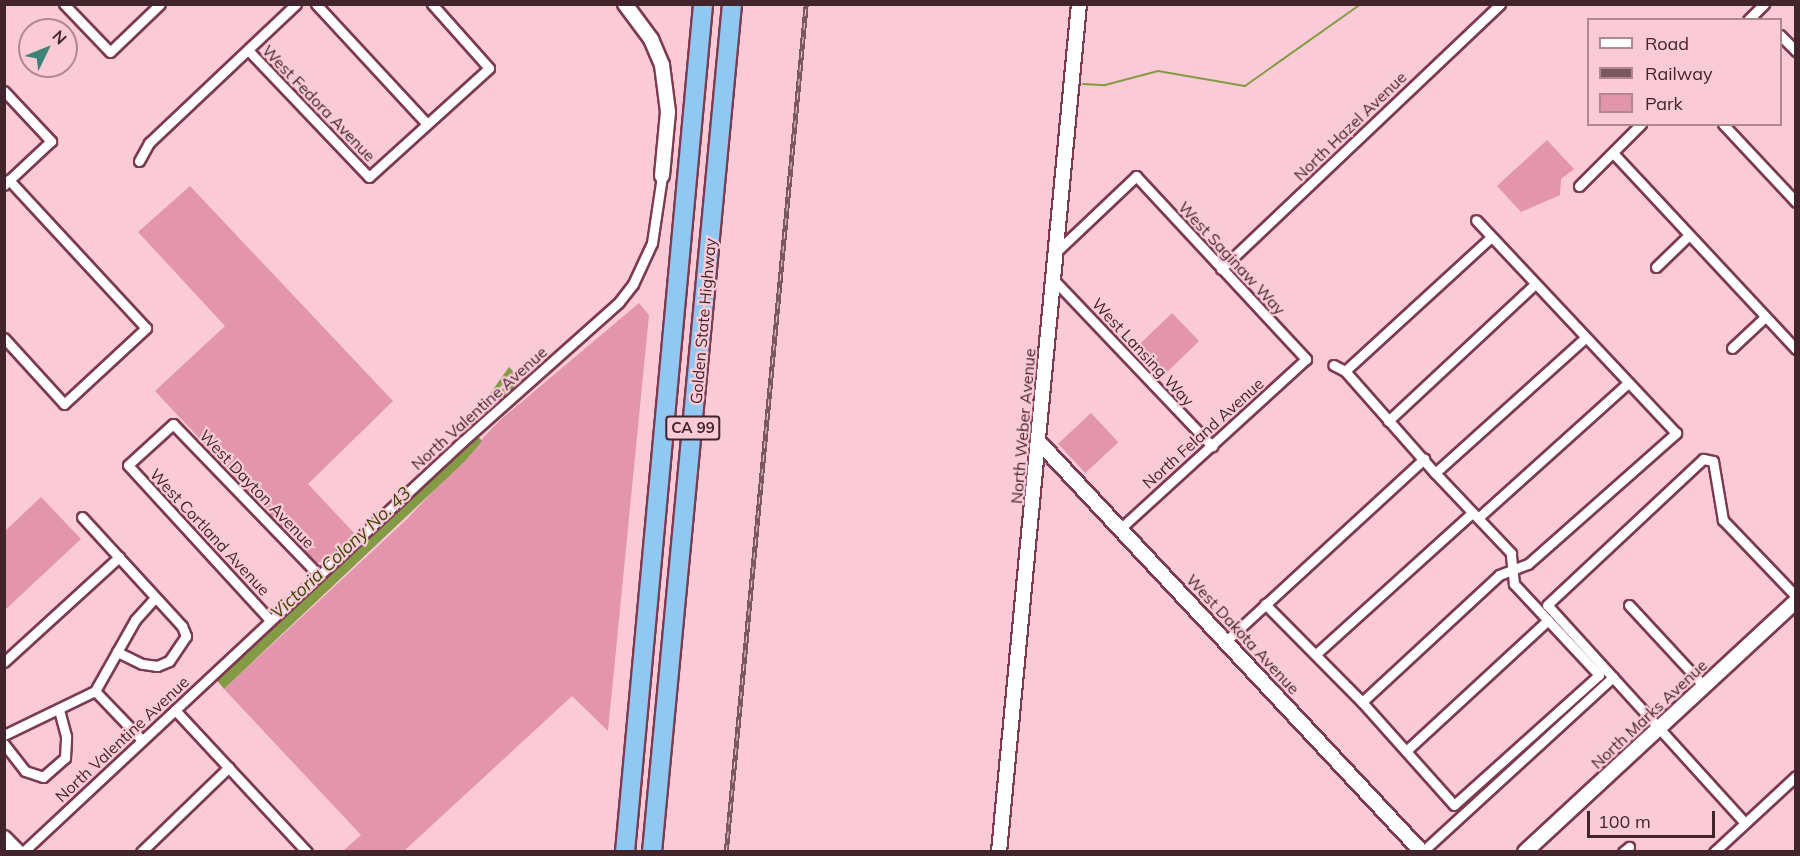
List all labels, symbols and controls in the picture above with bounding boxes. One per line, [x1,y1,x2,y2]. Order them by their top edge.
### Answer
north arrow [18,18,78,78]
legend [1587,18,1782,126]
text: N [48,26,71,48]
text: Road [1645,32,1689,55]
street label: West Fedora Avenue [258,41,380,165]
text: Railway [1645,62,1713,85]
street label: North Hazel Avenue [1290,67,1410,185]
text: Park [1645,92,1683,115]
street label: West Saginaw Way [1174,197,1290,319]
street label: Golden State Highway [686,237,720,405]
street label: West Lansing Way [1088,294,1198,410]
street label: North Valentine Avenue [407,342,551,474]
street label: North Weber Avenue [1007,347,1039,505]
street label: North Feland Avenue [1139,374,1267,492]
road number: CA 99 [664,416,722,440]
street label: West Dayton Avenue [195,426,319,552]
street label: West Cortland Avenue [146,464,274,600]
water label: Victoria Colony No. 43 [267,483,415,623]
street label: West Dakota Avenue [1182,570,1304,698]
street label: North Marks Avenue [1587,655,1711,773]
street label: North Valentine Avenue [51,672,193,806]
scale bar [1590,799,1718,837]
text: 100 m [1598,810,1651,833]

